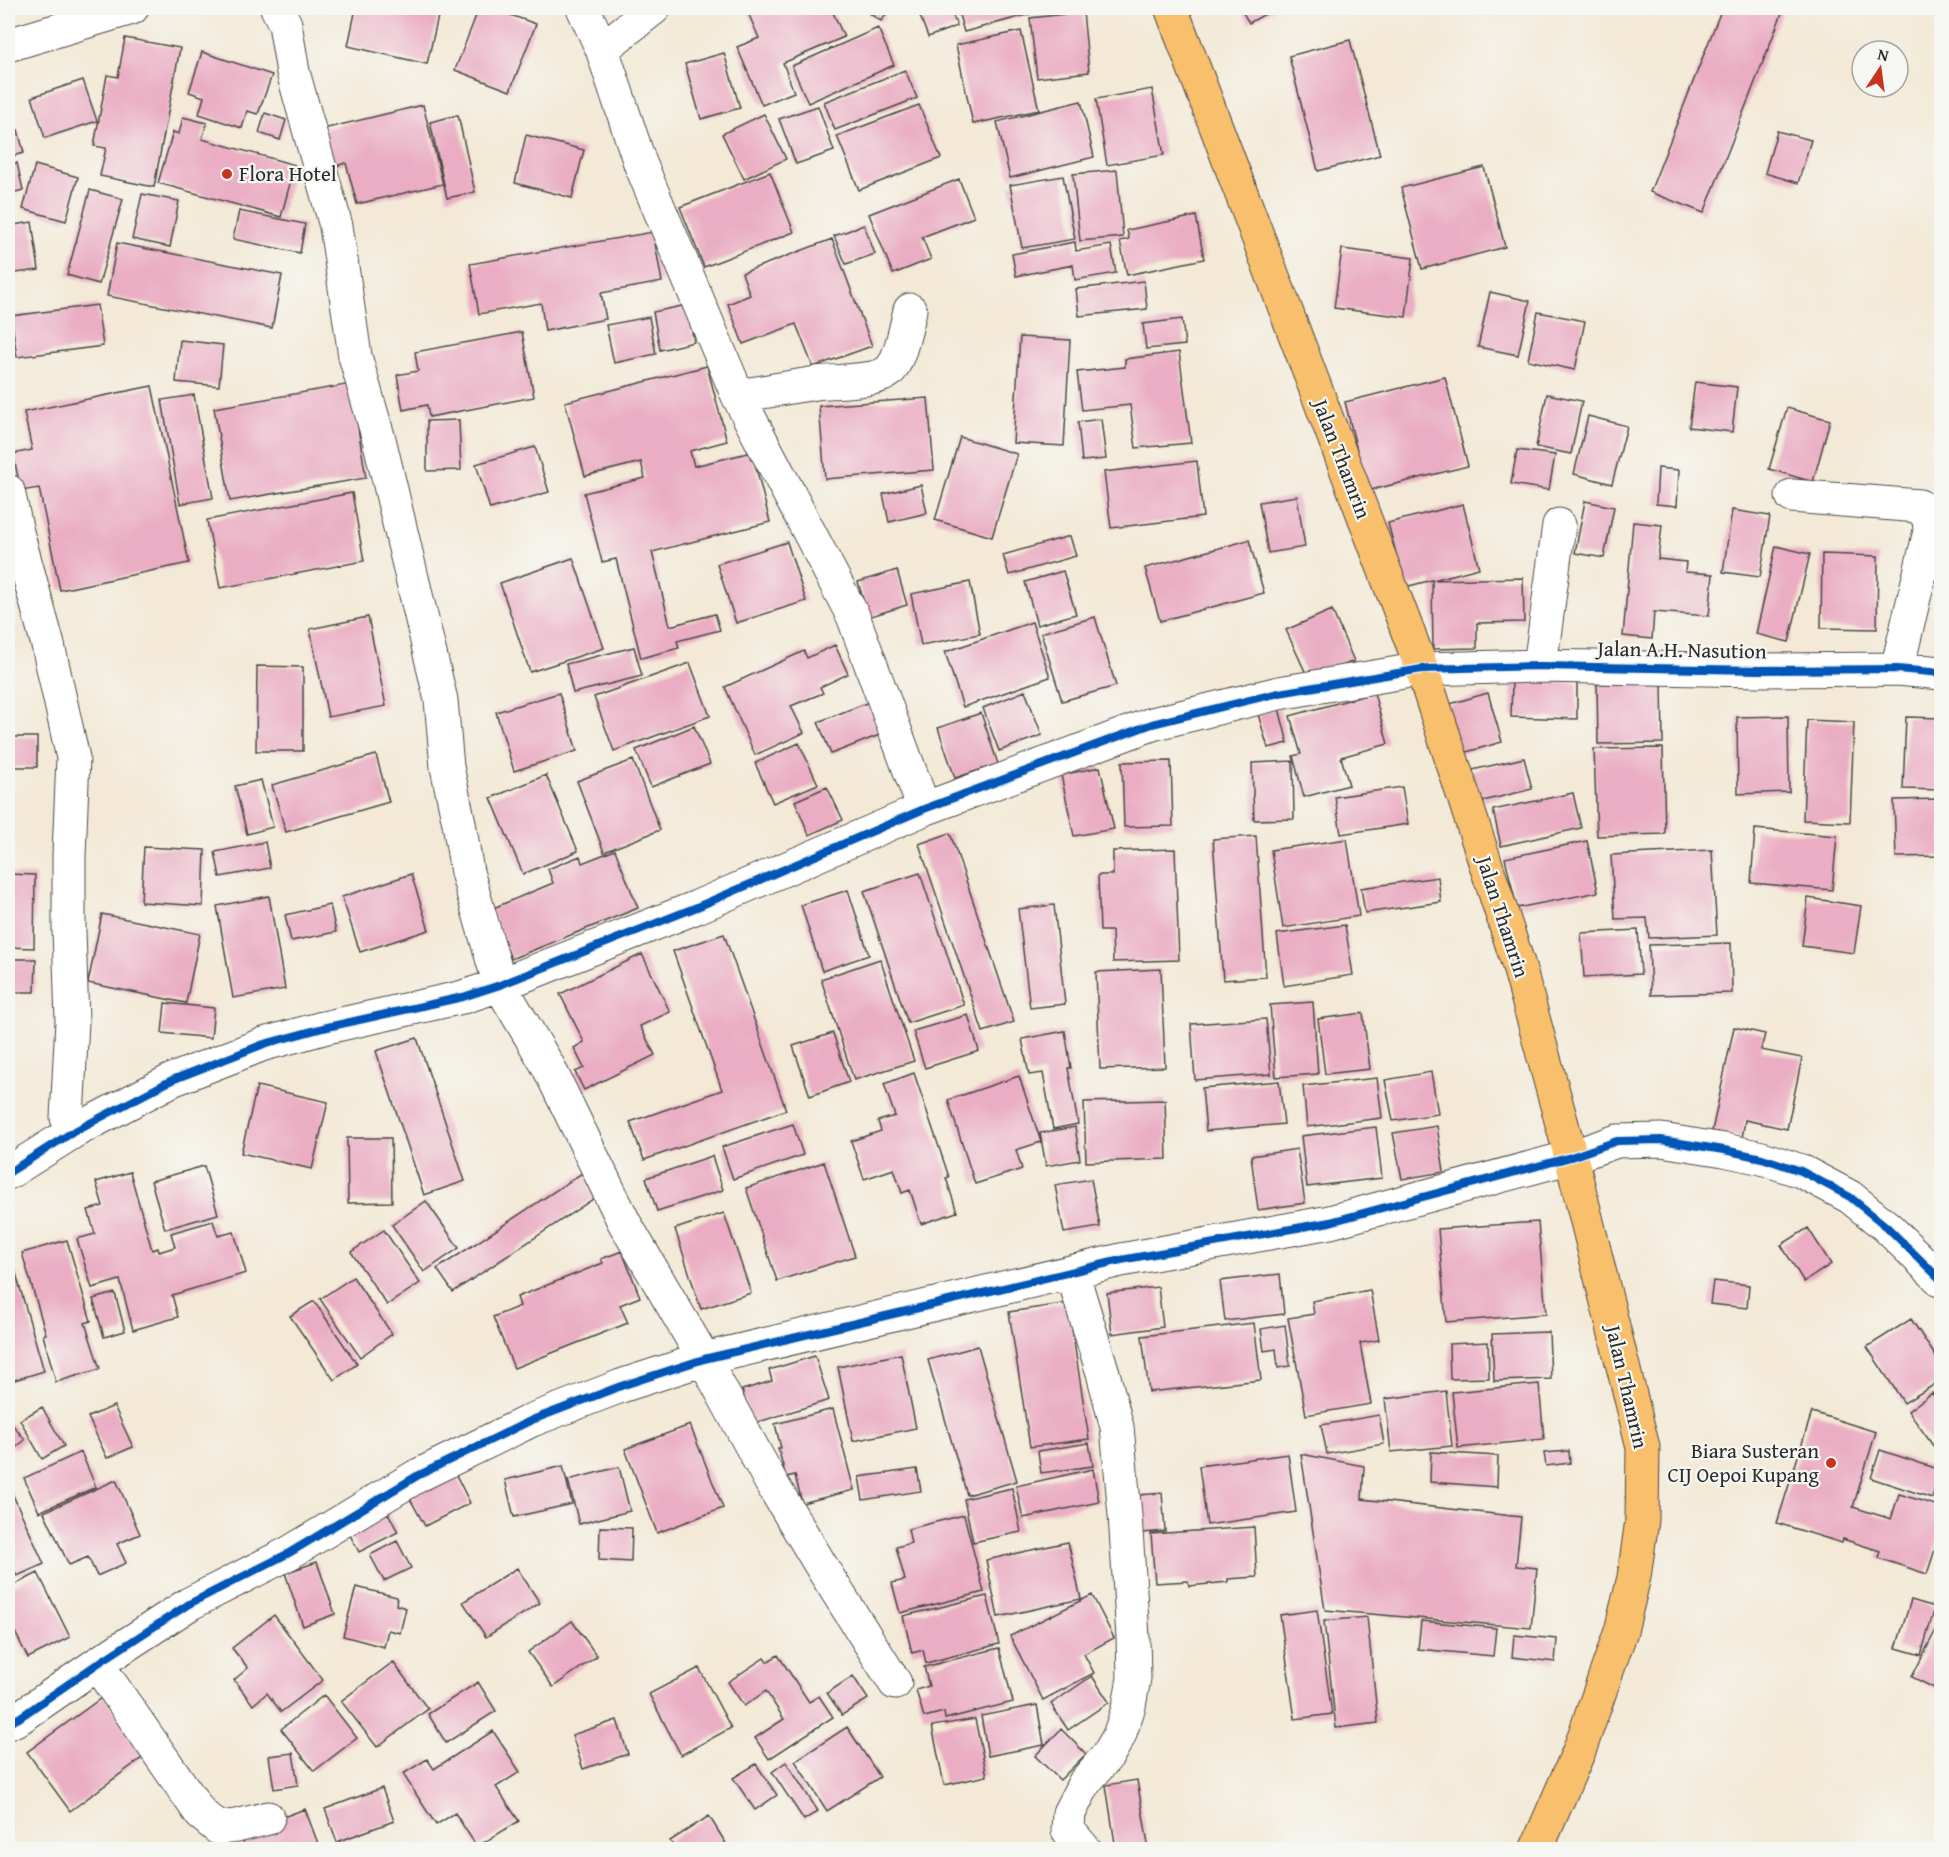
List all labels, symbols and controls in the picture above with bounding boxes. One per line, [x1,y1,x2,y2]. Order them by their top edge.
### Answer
north arrow [1850,39,1910,99]
text: N [1875,41,1892,67]
place label: Flora Hotel [239,158,337,189]
marker: Flora Hotel [220,167,234,181]
street label: Jalan Thamrin [1304,392,1380,523]
street label: Jalan A.H. Nasution [1594,632,1767,666]
street label: Jalan Thamrin [1468,849,1538,982]
street label: Jalan Thamrin [1598,1319,1657,1452]
place label: Biara Susteran CIJ Oepoi Kupang [1667,1435,1820,1490]
marker: Biara Susteran CIJ Oepoi Kupang [1824,1456,1838,1470]

